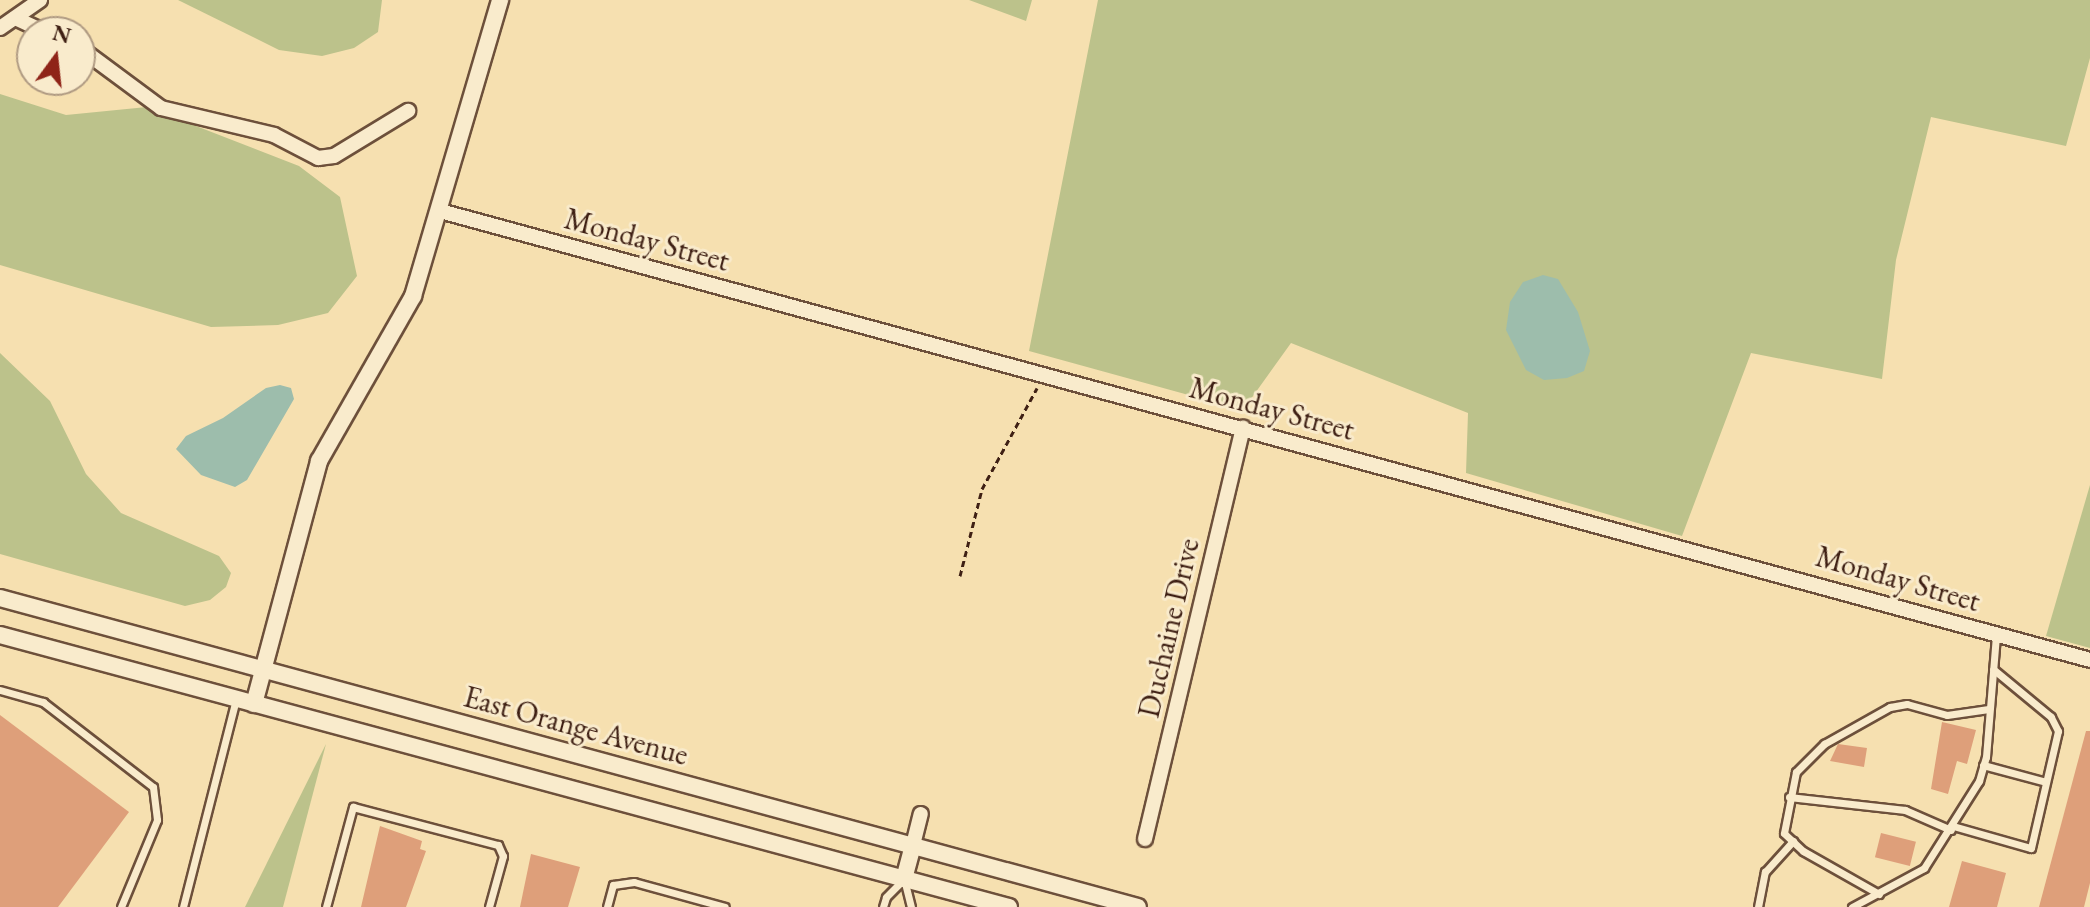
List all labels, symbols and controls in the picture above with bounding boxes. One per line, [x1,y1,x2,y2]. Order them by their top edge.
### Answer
north arrow [16,16,96,96]
text: N [49,18,74,51]
street label: Monday Street [561,201,733,279]
street label: Monday Street [1186,370,1358,448]
street label: Duchaine Drive [1131,535,1207,721]
street label: Monday Street [1812,538,1984,620]
street label: East Orange Avenue [460,679,692,773]

